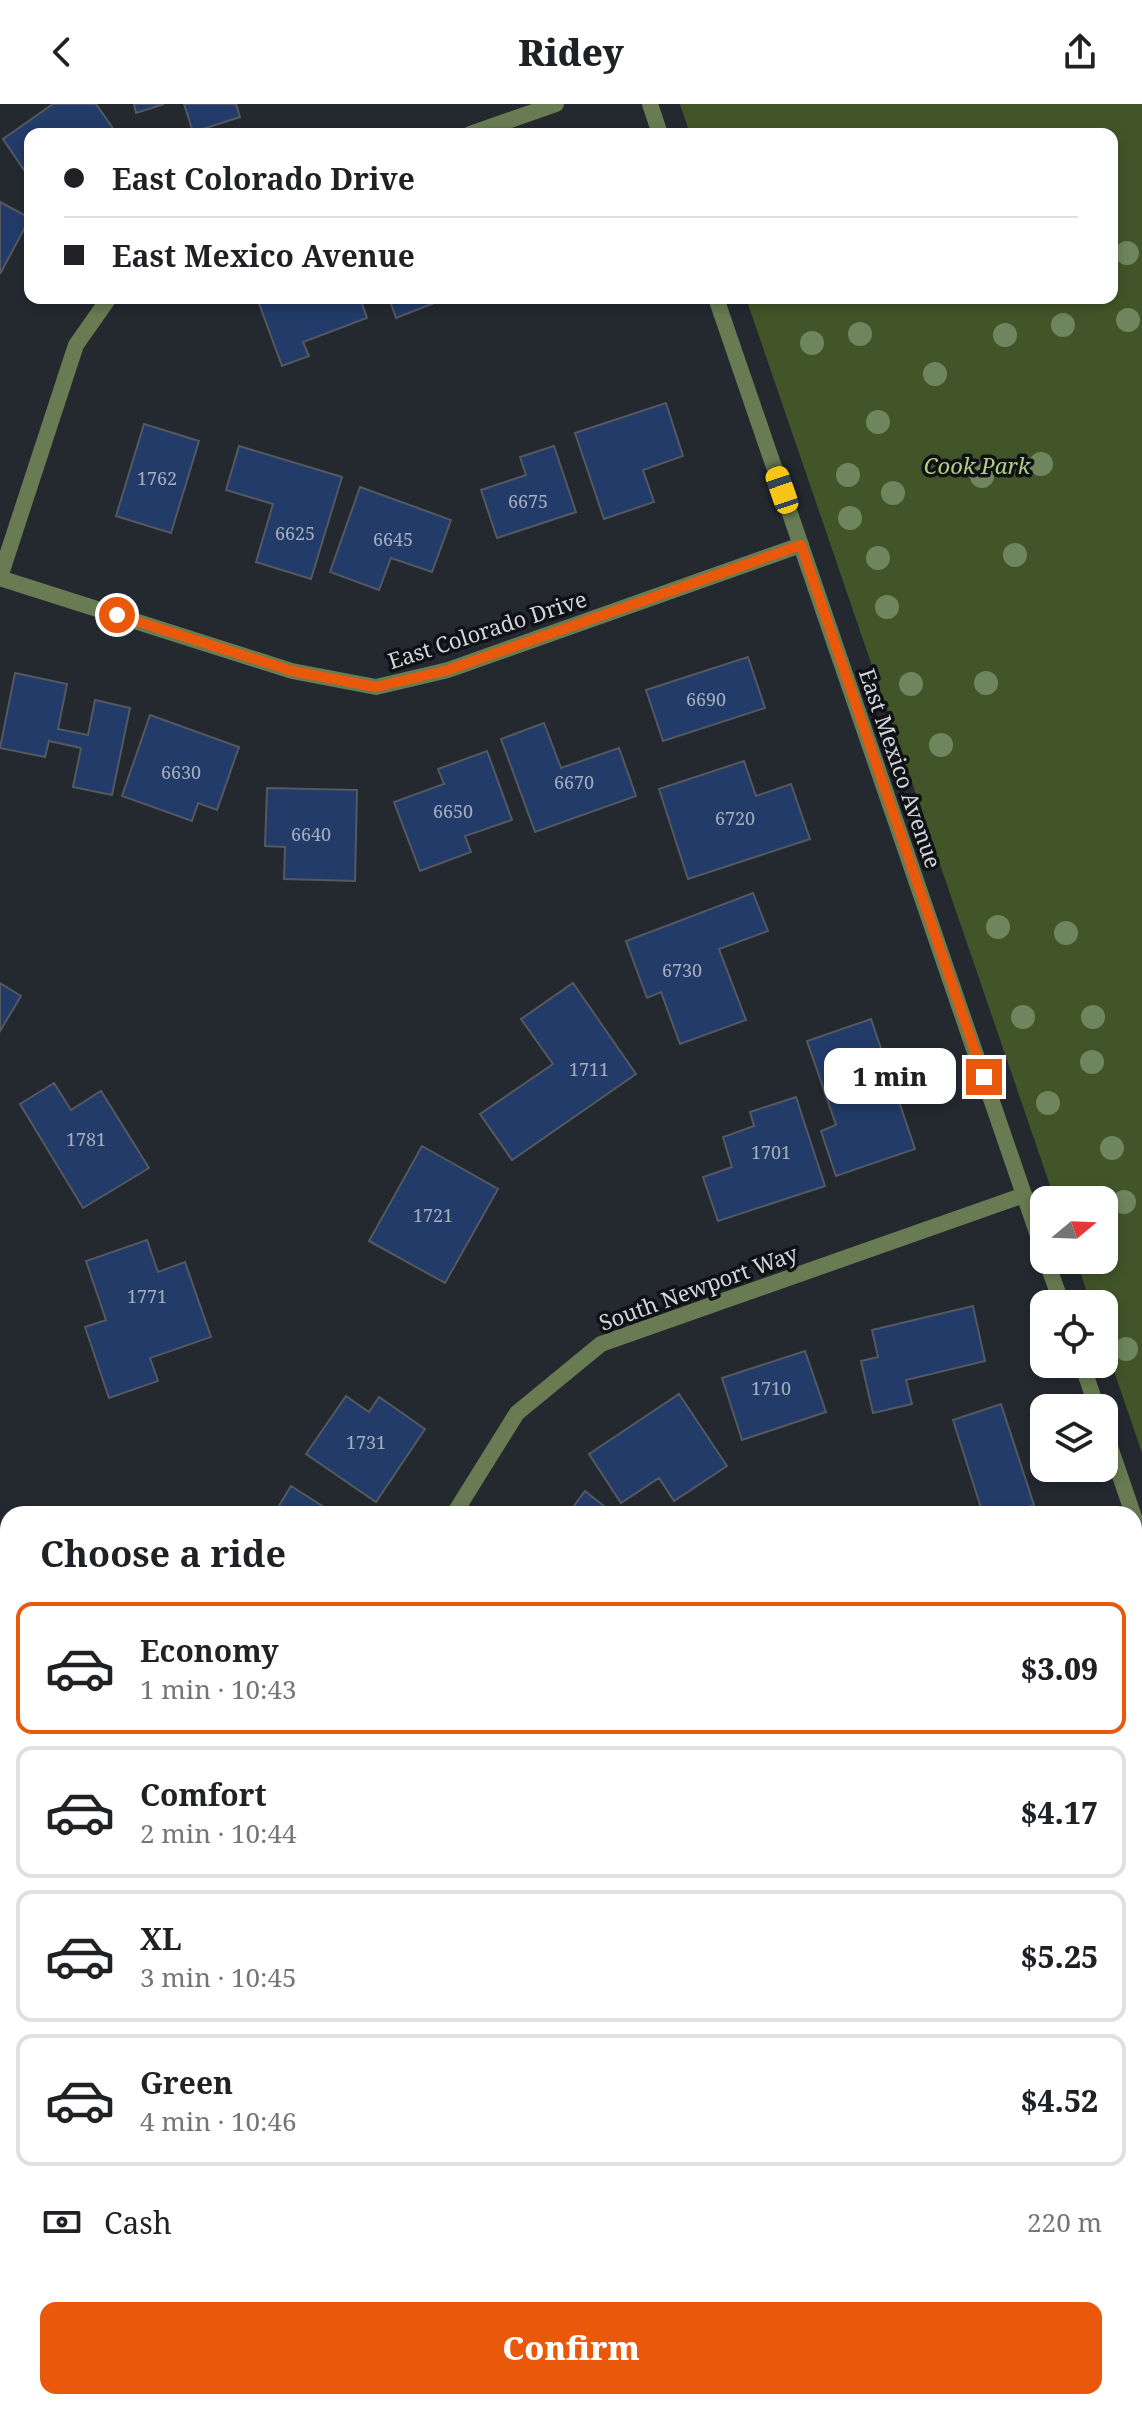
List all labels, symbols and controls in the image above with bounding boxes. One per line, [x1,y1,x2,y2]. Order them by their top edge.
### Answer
text: Ridey [518,28,624,77]
icon: back [40,30,84,74]
icon: share [1058,30,1102,74]
text: East Colorado Drive [112,158,415,199]
text: East Mexico Avenue [112,235,415,276]
park label: Cook Park [924,450,1032,480]
car [763,463,801,517]
house number: 1762 [137,466,177,490]
house number: 6675 [508,489,548,513]
house number: 6625 [275,521,315,545]
house number: 6645 [373,527,413,551]
street label: East Colorado Drive [384,583,590,675]
route start [99,597,135,633]
street label: East Mexico Avenue [853,664,949,872]
house number: 6690 [686,687,726,711]
house number: 6630 [161,760,201,784]
house number: 6670 [554,770,594,794]
house number: 6650 [433,799,473,823]
house number: 6720 [715,806,755,830]
house number: 6640 [291,822,331,846]
house number: 6730 [662,958,702,982]
callout: 1 min [824,1049,956,1105]
house number: 1711 [569,1057,609,1081]
text: 1 min [853,1058,927,1094]
route end [966,1059,1002,1095]
house number: 1781 [66,1127,106,1151]
house number: 1701 [751,1140,791,1164]
north arrow [1030,1186,1118,1274]
map controls [1030,1186,1118,1482]
house number: 1721 [413,1203,453,1227]
street label: South Newport Way [594,1237,802,1337]
house number: 1771 [127,1284,167,1308]
button: locate [1030,1290,1118,1378]
house number: 1710 [751,1376,791,1400]
button: layers [1030,1394,1118,1482]
house number: 1731 [346,1430,386,1454]
text: Choose a ride [40,1529,286,1578]
text: Economy [140,1630,279,1671]
icon: car [44,1632,116,1704]
text: $3.09 [1021,1648,1098,1689]
text: 1 min · 10:43 [140,1671,297,1707]
text: Comfort [140,1774,267,1815]
icon: car [44,1776,116,1848]
text: $4.17 [1021,1792,1098,1833]
text: 2 min · 10:44 [140,1815,297,1851]
text: XL [140,1918,182,1959]
icon: car [44,1920,116,1992]
text: $5.25 [1021,1936,1098,1977]
text: 3 min · 10:45 [140,1959,297,1995]
text: Green [140,2062,233,2103]
icon: car [44,2064,116,2136]
text: $4.52 [1021,2080,1098,2121]
text: 4 min · 10:46 [140,2103,297,2139]
icon: cash [40,2200,84,2244]
text: Cash [104,2202,172,2243]
text: 220 m [1027,2204,1102,2240]
button: Confirm [40,2302,1102,2394]

